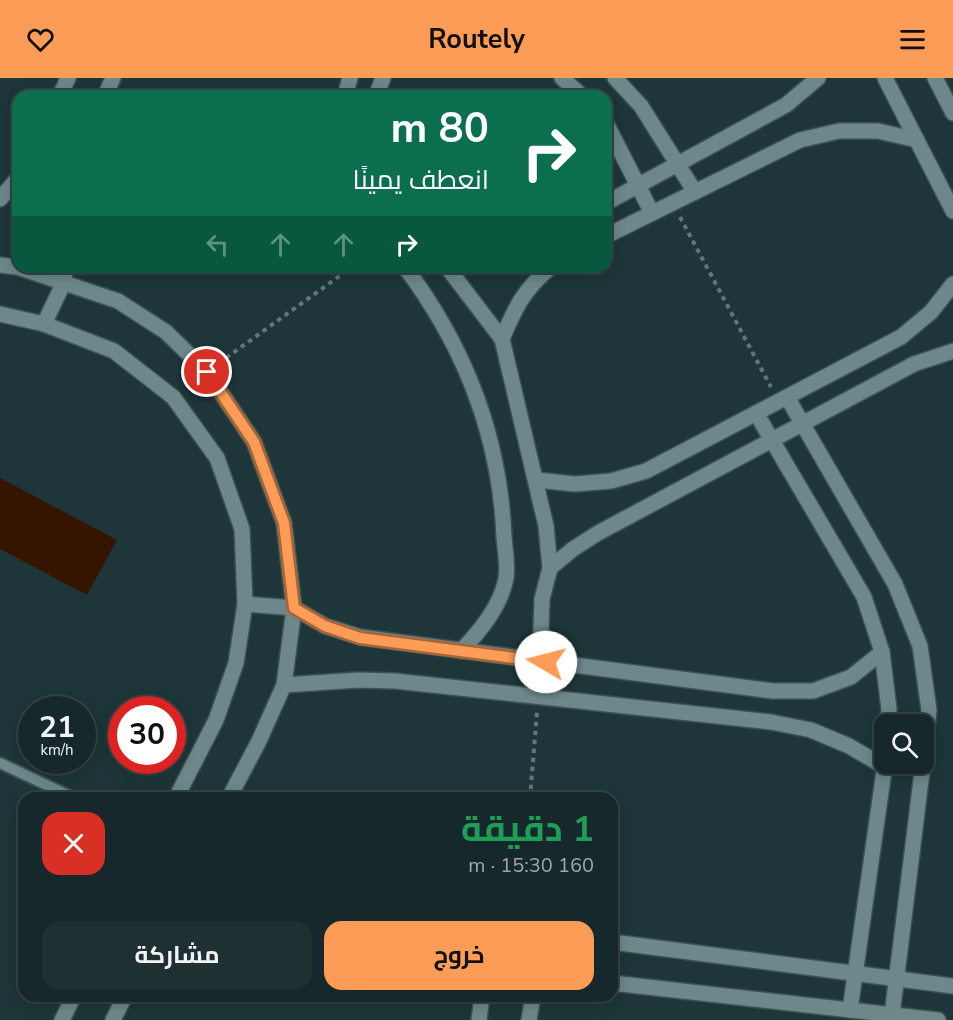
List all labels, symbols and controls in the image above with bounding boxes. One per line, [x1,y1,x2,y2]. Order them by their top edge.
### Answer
text: Routely [428,21,525,58]
icon: heart [24,23,57,56]
icon: menu [896,23,929,56]
text: 80 m [390,100,489,157]
icon: right [510,114,588,192]
text: انعطف يمينًا [352,162,489,199]
icon: left [201,228,234,261]
icon: ahead [264,228,297,261]
icon: ahead [327,228,360,261]
icon: right [390,228,423,261]
pin [181,346,232,397]
icon: arrive [190,355,223,388]
position arrow [514,630,578,694]
speed limit sign: 30 [108,696,186,774]
text: 21 [39,707,75,748]
map controls [874,714,934,774]
button: search [874,714,934,774]
text: km/h [40,740,74,760]
text: 1 دقيقة [461,805,594,854]
button: close [42,812,105,875]
text: 160 m · 15:30 [468,852,594,879]
button: مشاركة [42,921,312,990]
button: خروج [324,921,594,990]

